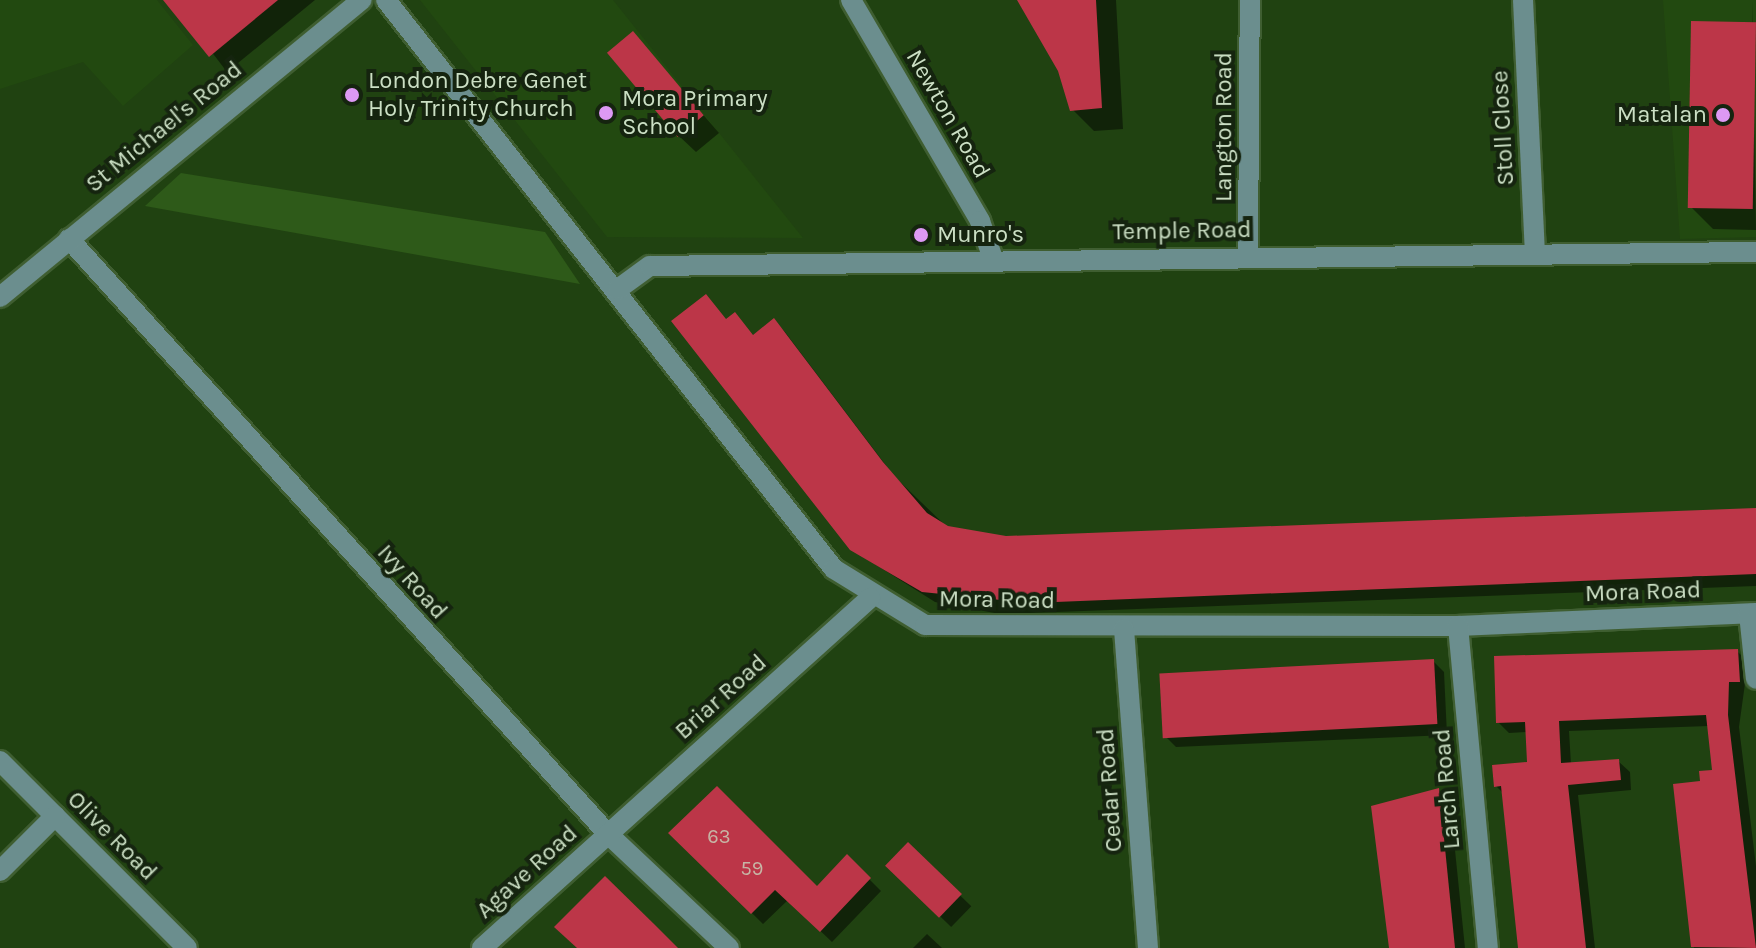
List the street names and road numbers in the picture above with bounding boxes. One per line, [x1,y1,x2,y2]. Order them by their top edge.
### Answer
street label: Newton Road [900,45,996,183]
street label: Langton Road [1210,52,1238,202]
street label: St Michael's Road [80,55,248,199]
street label: Stoll Close [1486,70,1520,186]
street label: Temple Road [1112,215,1252,247]
street label: Ivy Road [371,539,453,625]
street label: Mora Road [1584,576,1702,608]
street label: Mora Road [939,585,1055,615]
street label: Briar Road [669,648,773,746]
street label: Cedar Road [1091,727,1129,853]
street label: Larch Road [1427,728,1467,850]
street label: Olive Road [61,785,163,887]
street label: Agave Road [471,819,583,925]

